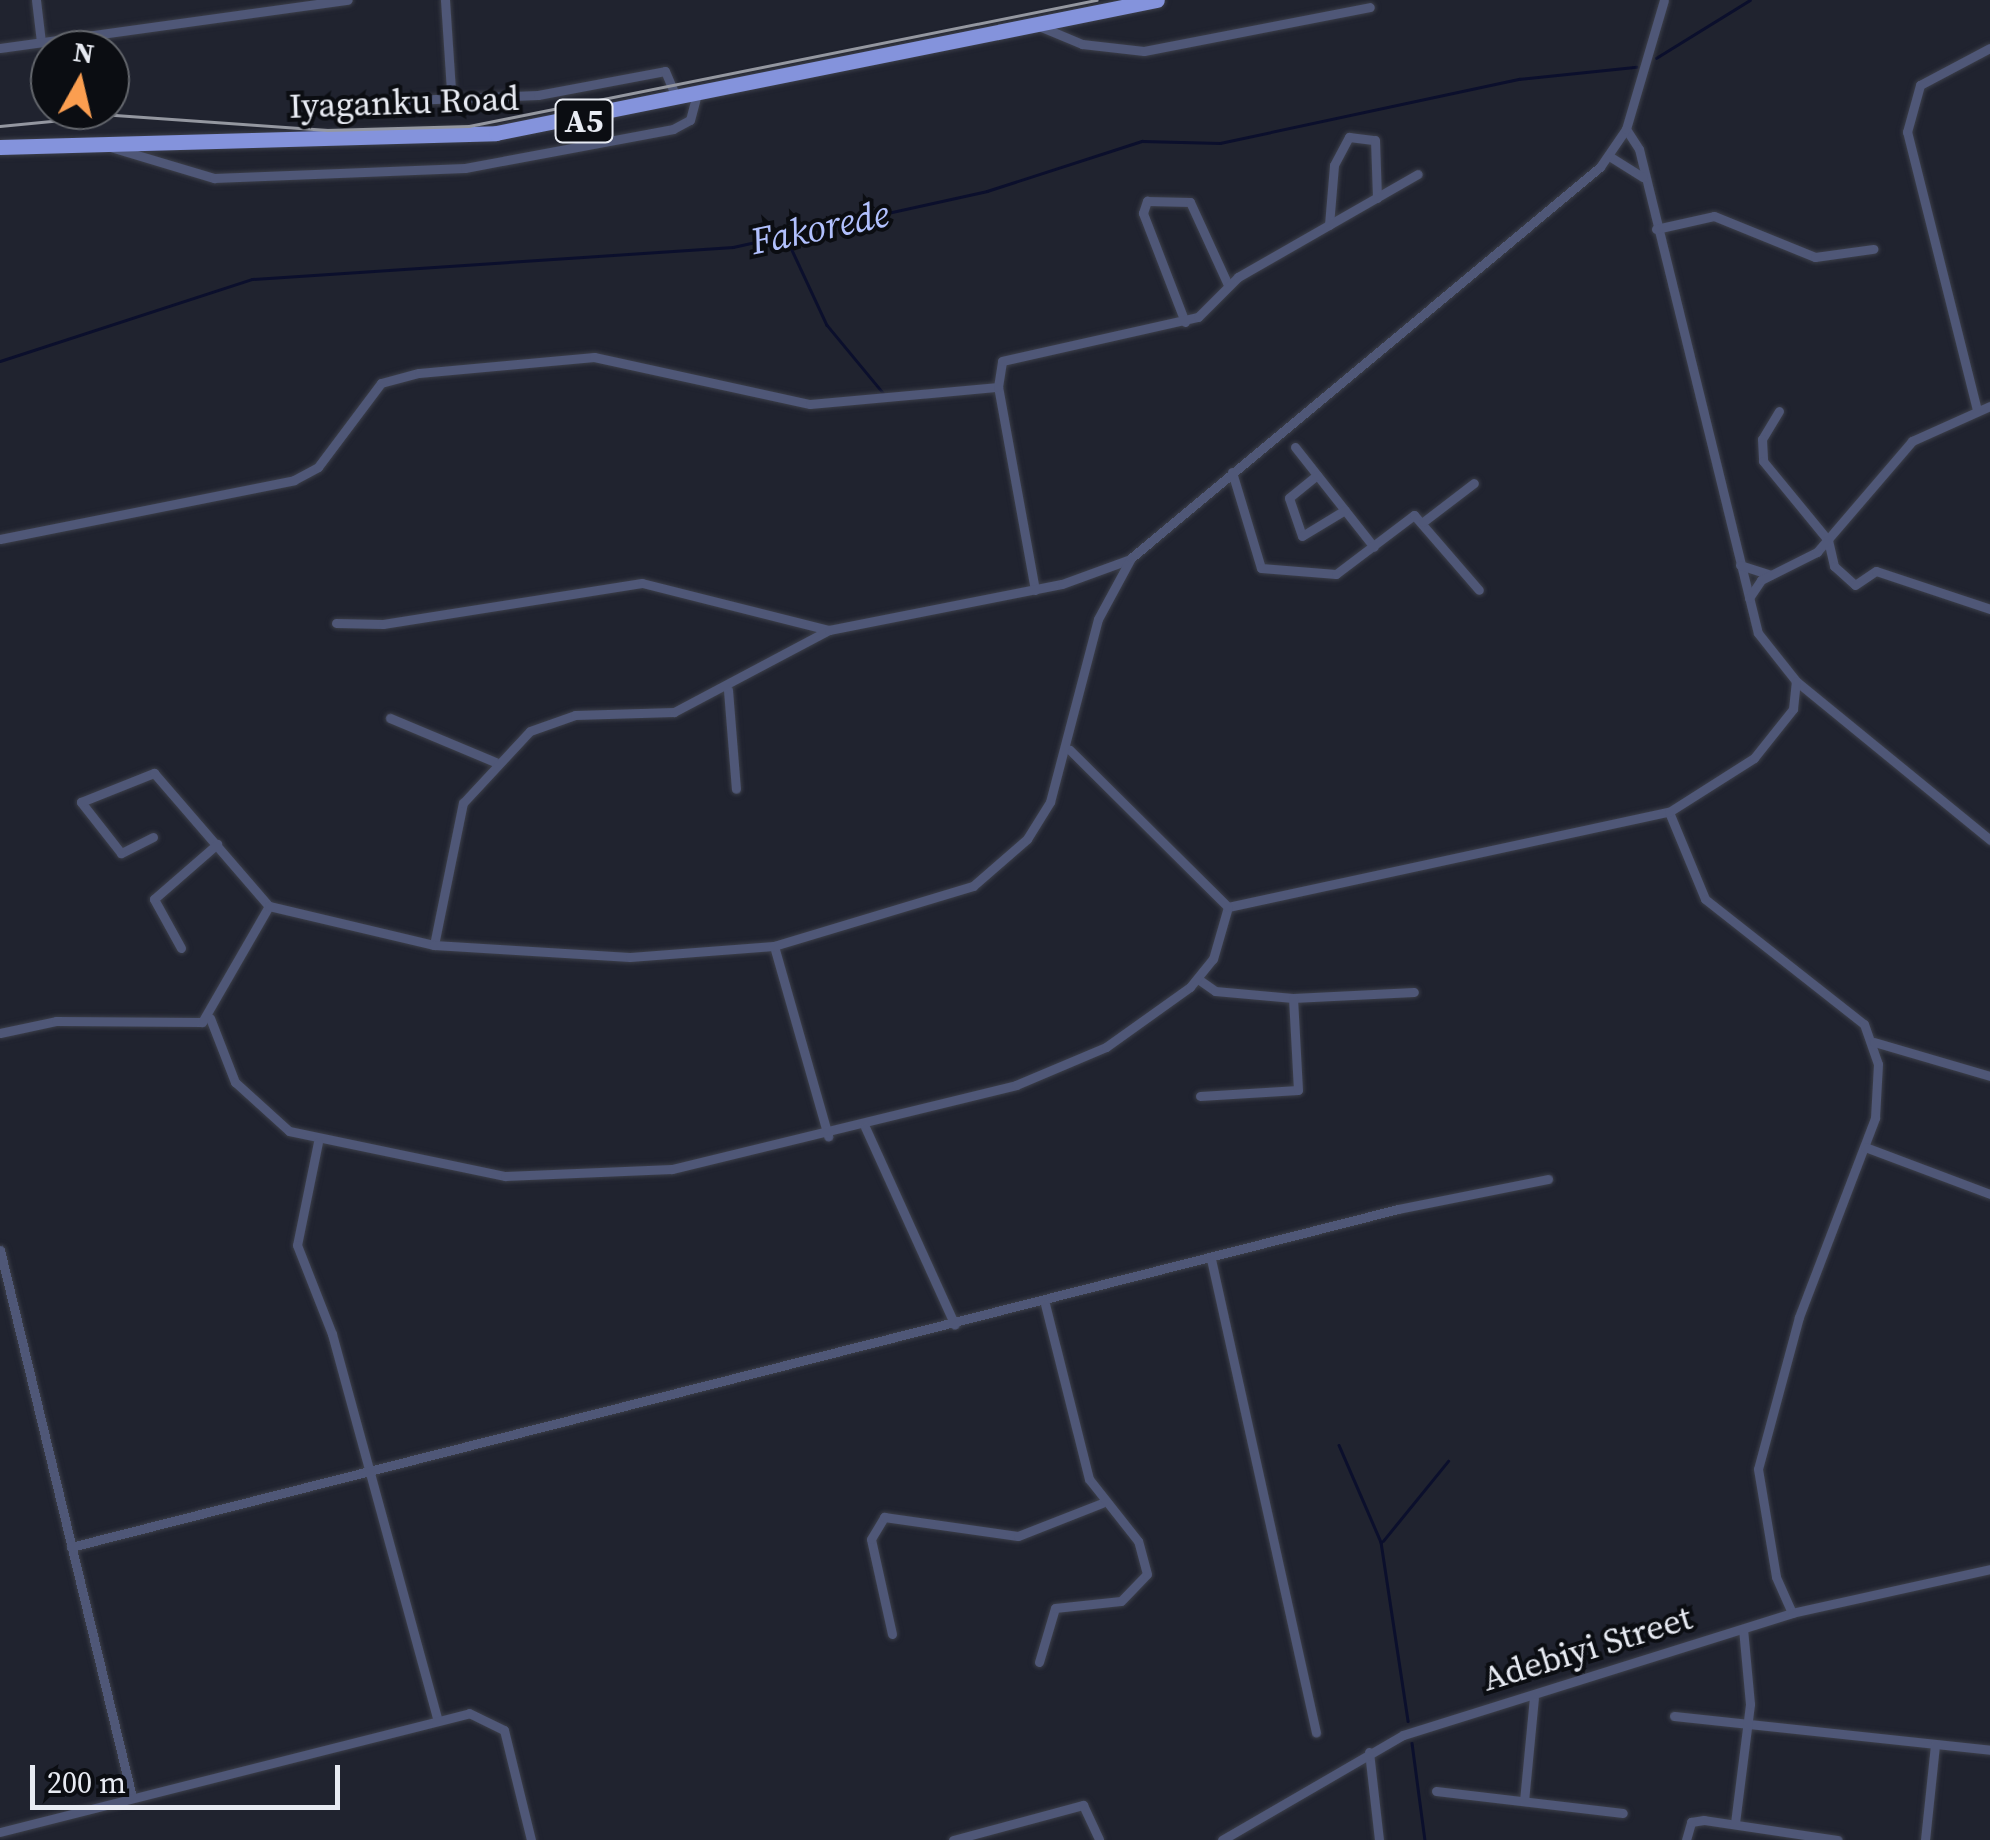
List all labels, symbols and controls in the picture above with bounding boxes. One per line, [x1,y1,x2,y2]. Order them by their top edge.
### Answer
north arrow [30,30,130,130]
text: N [71,32,97,73]
street label: Iyaganku Road [288,77,520,127]
road number: A5 [554,94,614,148]
water label: Fakorede [747,191,893,265]
street label: Adebiyi Street [1477,1596,1697,1700]
scale bar [35,1745,345,1807]
text: 200 m [47,1762,126,1803]

